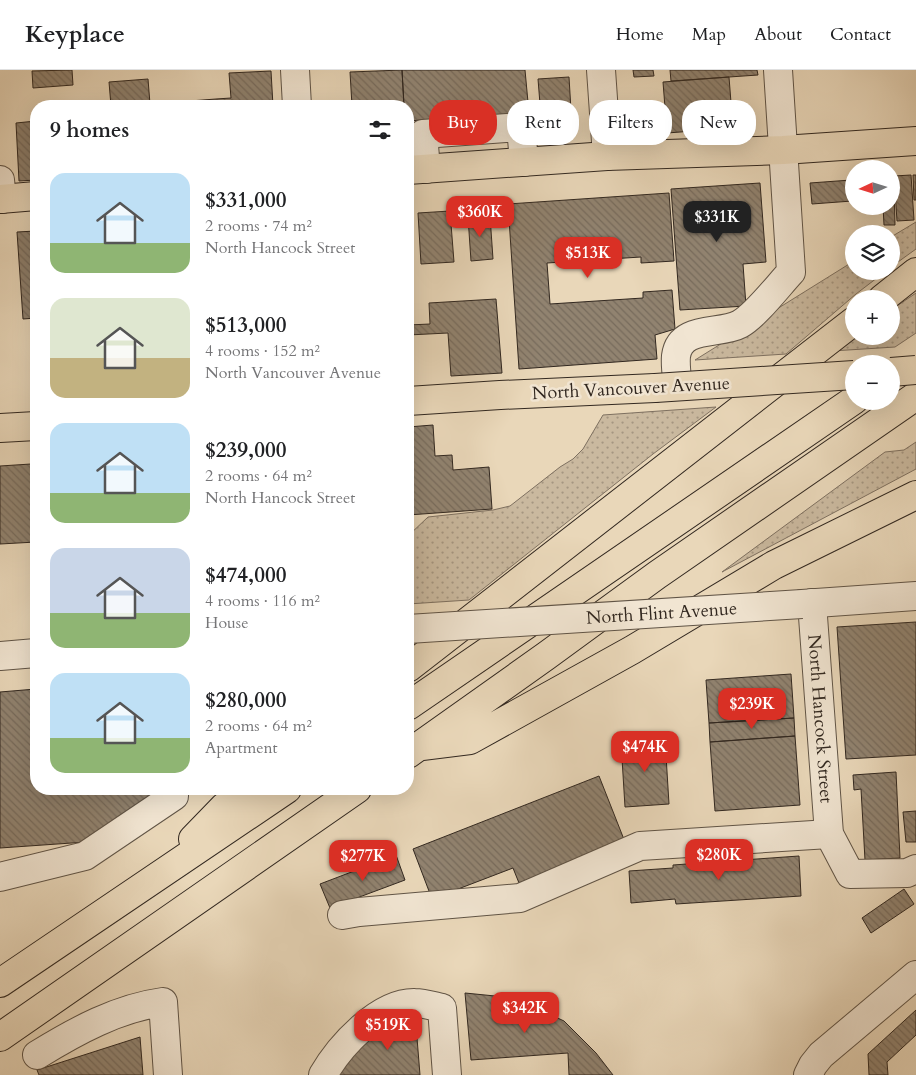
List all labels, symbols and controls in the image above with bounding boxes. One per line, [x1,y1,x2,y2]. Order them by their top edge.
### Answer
text: Keyplace [25,18,125,51]
text: Home [616,22,664,47]
text: Map [692,22,726,47]
text: About [754,22,802,47]
text: Contact [830,22,891,47]
chip: Buy [429,100,497,145]
chip: Rent [507,100,579,145]
chip: Filters [589,100,672,145]
chip: New [682,100,756,145]
text: 9 homes [50,116,129,145]
icon: filters [366,116,394,144]
north arrow [845,160,900,215]
map controls [845,160,900,410]
text: $331,000 [205,186,286,215]
icon: home [90,193,150,253]
pin: $360K [445,196,515,238]
pin: $331K [682,200,752,243]
text: $360K [457,201,503,223]
text: $331K [694,206,740,228]
text: 2 rooms · 74 m² [205,215,312,237]
button: layers [845,225,900,280]
pin: $513K [553,236,623,279]
text: North Hancock Street [205,237,355,259]
text: $513K [565,242,611,264]
button: + [845,290,900,345]
text: $513,000 [205,311,286,340]
icon: home [90,318,150,378]
text: 4 rooms · 152 m² [205,340,320,362]
button: − [845,355,900,410]
text: North Vancouver Avenue [205,362,381,384]
street label: North Vancouver Avenue [531,371,731,406]
text: $239,000 [205,436,286,465]
icon: home [90,443,150,503]
text: 2 rooms · 64 m² [205,465,312,487]
text: North Hancock Street [205,487,355,509]
text: $474,000 [205,561,286,590]
icon: home [90,568,150,628]
text: 4 rooms · 116 m² [205,590,320,612]
street label: North Flint Avenue [585,596,738,631]
text: House [205,612,248,634]
street label: North Hancock Street [801,633,839,804]
text: $280,000 [205,686,286,715]
pin: $239K [717,688,787,730]
icon: home [90,693,150,753]
text: $239K [729,693,775,715]
text: 2 rooms · 64 m² [205,715,312,737]
pin: $474K [610,730,680,773]
text: $474K [622,736,668,758]
text: Apartment [205,737,278,759]
pin: $280K [684,838,754,881]
pin: $277K [328,840,398,882]
text: $280K [696,844,742,866]
text: $277K [340,845,386,867]
pin: $342K [490,992,560,1034]
text: $342K [502,997,548,1019]
pin: $519K [353,1008,423,1051]
text: $519K [365,1014,411,1036]

